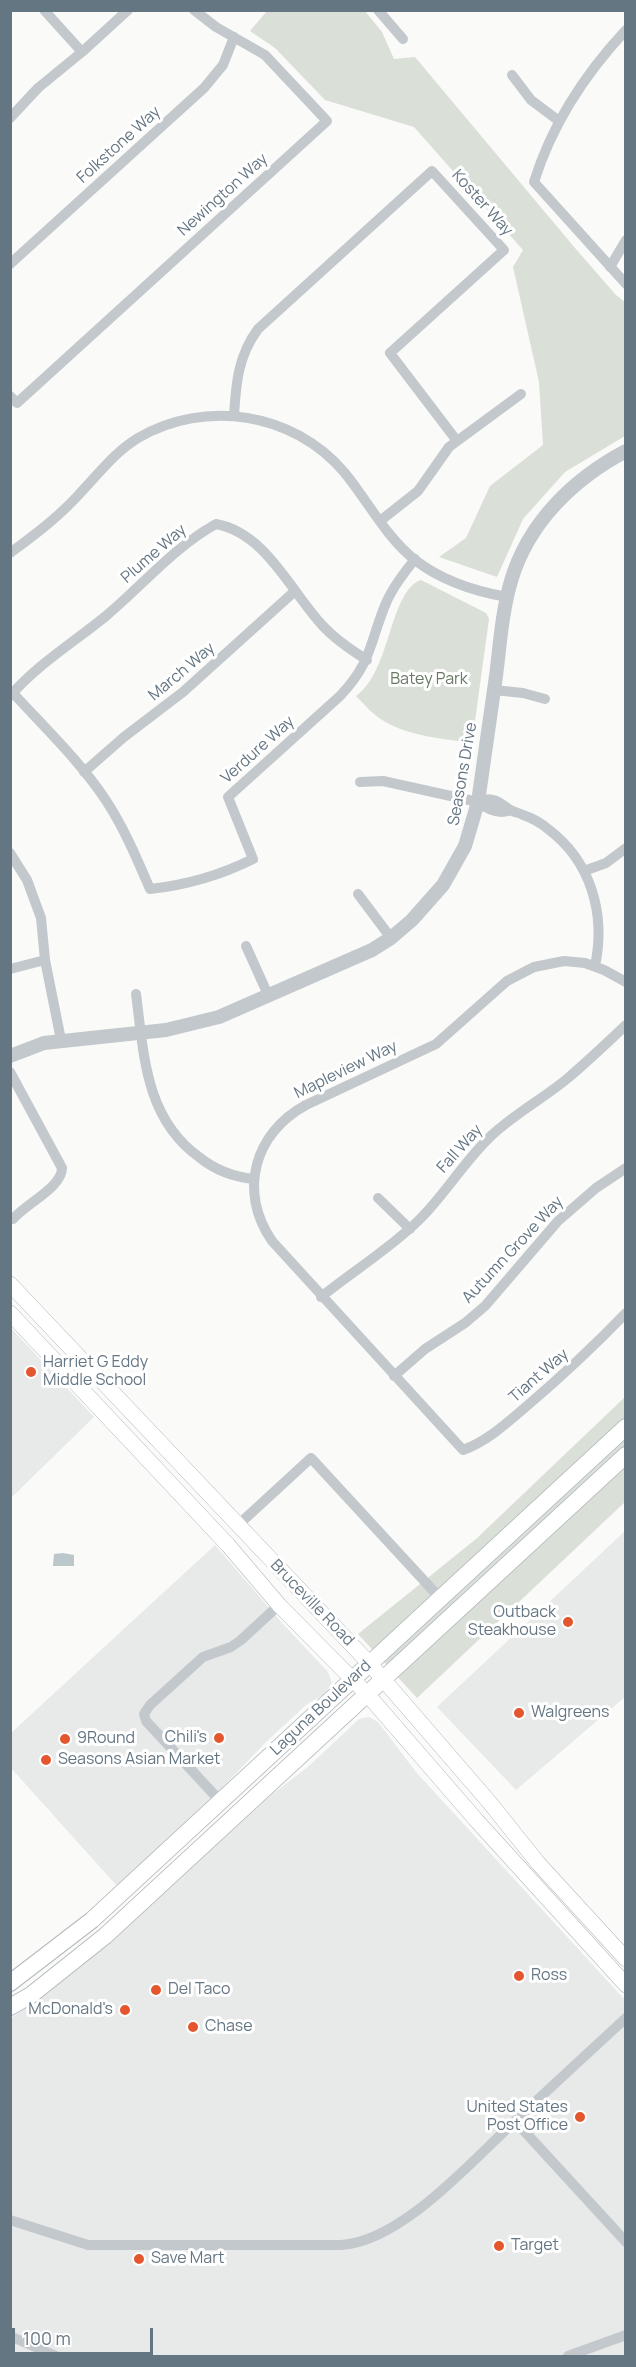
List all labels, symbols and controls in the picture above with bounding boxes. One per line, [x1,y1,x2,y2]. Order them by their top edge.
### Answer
street label: Folkstone Way [73,102,165,188]
street label: Newington Way [174,150,272,240]
street label: Koster Way [447,166,517,240]
street label: Plume Way [117,520,191,588]
street label: March Way [145,639,219,705]
park label: Batey Park [390,670,468,690]
street label: Verdure Way [217,712,299,788]
street label: Seasons Drive [444,721,482,827]
street label: Mapleview Way [291,1037,401,1103]
street label: Fall Way [433,1121,487,1177]
street label: Autumn Grove Way [458,1193,568,1307]
street label: Tiant Way [505,1345,573,1407]
place label: Harriet G Eddy Middle School [43,1353,148,1391]
marker: Harriet G Eddy Middle School [24,1365,38,1379]
street label: Bruceville Road [266,1556,358,1650]
place label: Outback Steakhouse [468,1603,556,1641]
marker: Outback Steakhouse [561,1615,575,1629]
street label: Laguna Boulevard [267,1656,375,1760]
place label: Walgreens [531,1703,609,1723]
marker: Walgreens [512,1706,526,1720]
place label: Chili's [165,1728,207,1748]
place label: 9Round [77,1729,135,1749]
marker: Chili's [212,1731,226,1745]
marker: 9Round [58,1732,72,1746]
place label: Seasons Asian Market [58,1750,220,1770]
marker: Seasons Asian Market [39,1753,53,1767]
place label: Ross [531,1966,567,1986]
marker: Ross [512,1969,526,1983]
place label: Del Taco [168,1980,230,2000]
marker: Del Taco [149,1983,163,1997]
place label: McDonald's [28,2000,113,2020]
marker: McDonald's [118,2003,132,2017]
place label: Chase [205,2017,253,2037]
marker: Chase [186,2020,200,2034]
place label: United States Post Office [466,2098,568,2136]
marker: United States Post Office [573,2110,587,2124]
place label: Target [511,2236,559,2256]
marker: Target [492,2239,506,2253]
place label: Save Mart [151,2249,224,2269]
marker: Save Mart [132,2252,146,2266]
scale bar [15,2316,156,2354]
text: 100 m [23,2326,71,2350]

